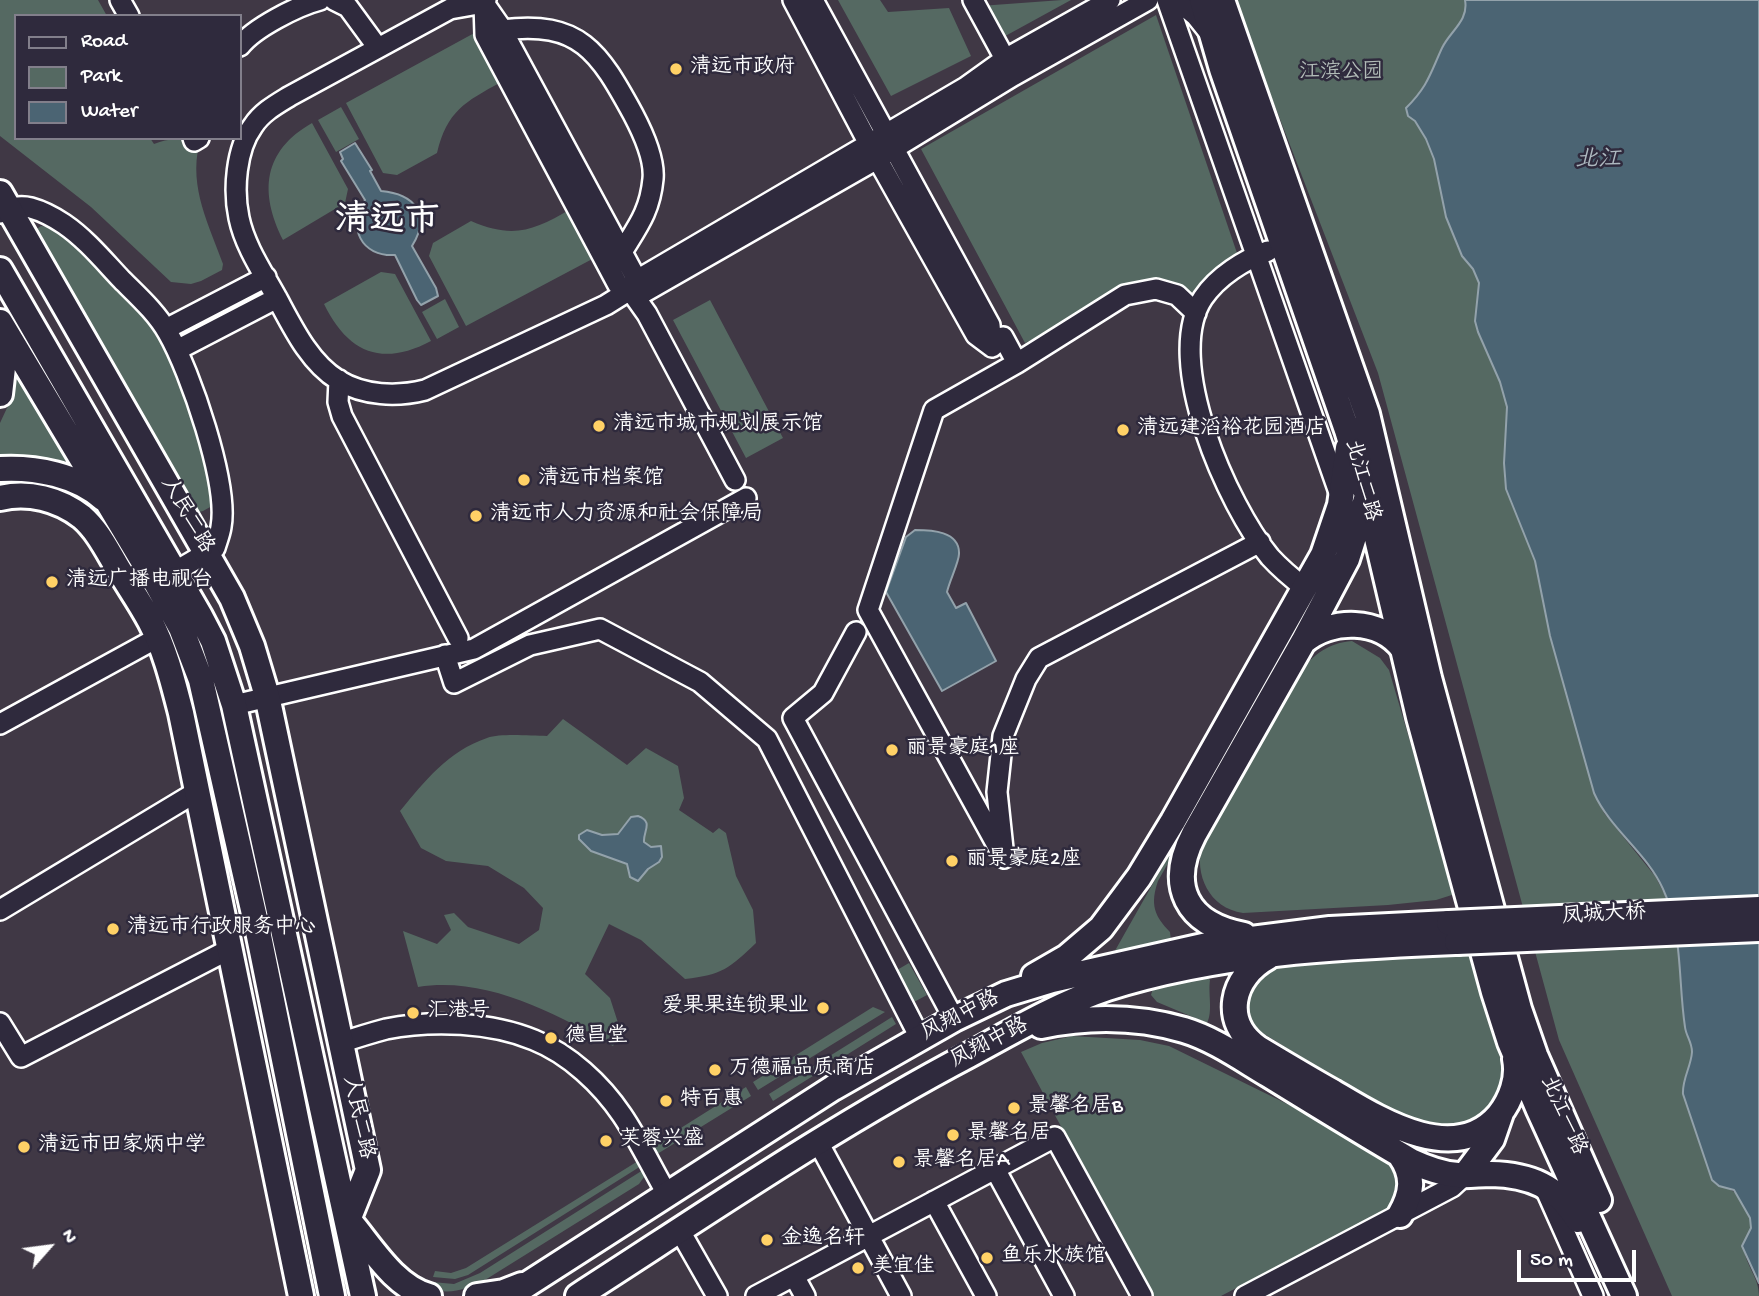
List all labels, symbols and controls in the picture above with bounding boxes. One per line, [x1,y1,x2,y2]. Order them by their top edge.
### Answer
legend [14,14,242,140]
text: Road [81,30,127,55]
place label: 清远市政府 [690,56,795,82]
marker: 清远市政府 [668,61,684,77]
park label: 江滨公园 [1299,61,1383,87]
text: Park [81,65,121,90]
text: Water [81,100,137,125]
water label: 北江 [1575,147,1621,175]
district label: 清远市 [335,203,439,245]
place label: 清远市城市规划展示馆 [613,413,823,439]
place label: 清远建滔裕花园酒店 [1137,417,1326,443]
marker: 清远市城市规划展示馆 [591,418,607,434]
marker: 清远建滔裕花园酒店 [1115,422,1131,438]
street label: 北江二路 [1338,437,1384,525]
place label: 清远市档案馆 [538,467,664,493]
marker: 清远市档案馆 [516,472,532,488]
street label: 人民二路 [154,473,218,559]
place label: 清远市人力资源和社会保障局 [490,503,763,529]
marker: 清远市人力资源和社会保障局 [468,508,484,524]
place label: 清远广播电视台 [66,569,213,595]
marker: 清远广播电视台 [44,574,60,590]
place label: 丽景豪庭1座 [906,737,1019,763]
marker: 丽景豪庭1座 [884,742,900,758]
place label: 丽景豪庭2座 [966,848,1081,874]
marker: 丽景豪庭2座 [944,853,960,869]
street label: 凤城大桥 [1561,901,1647,931]
place label: 清远市行政服务中心 [127,916,316,942]
marker: 清远市行政服务中心 [105,921,121,937]
street label: 风翔中路 [918,987,1004,1047]
place label: 爱果果连锁果业 [662,995,809,1021]
place label: 汇港号 [427,1000,490,1026]
marker: 爱果果连锁果业 [815,1000,831,1016]
marker: 汇港号 [405,1005,421,1021]
street label: 凤翔中路 [947,1014,1033,1074]
place label: 德昌堂 [565,1025,628,1051]
marker: 德昌堂 [543,1030,559,1046]
place label: 万德福品质商店 [729,1057,876,1083]
marker: 万德福品质商店 [707,1062,723,1078]
street label: 北江一路 [1533,1073,1591,1159]
street label: 人民二路 [336,1074,378,1162]
place label: 特百惠 [680,1088,743,1114]
marker: 特百惠 [658,1093,674,1109]
place label: 景馨名居B [1028,1095,1123,1121]
marker: 景馨名居B [1006,1100,1022,1116]
place label: 景馨名居 [967,1122,1051,1148]
marker: 景馨名居 [945,1127,961,1143]
place label: 芙蓉兴盛 [620,1128,704,1154]
marker: 芙蓉兴盛 [598,1133,614,1149]
place label: 清远市田家炳中学 [38,1134,206,1160]
marker: 清远市田家炳中学 [16,1139,32,1155]
place label: 景馨名居A [913,1149,1009,1175]
marker: 景馨名居A [891,1154,907,1170]
north arrow [14,1212,84,1282]
text: N [55,1226,81,1248]
place label: 金逸名轩 [781,1227,865,1253]
marker: 金逸名轩 [759,1232,775,1248]
scale bar [1521,1236,1640,1280]
place label: 鱼乐水族馆 [1001,1245,1106,1271]
text: 50 m [1530,1249,1573,1274]
marker: 鱼乐水族馆 [979,1250,995,1266]
place label: 美宜佳 [872,1255,935,1281]
marker: 美宜佳 [850,1260,866,1276]

